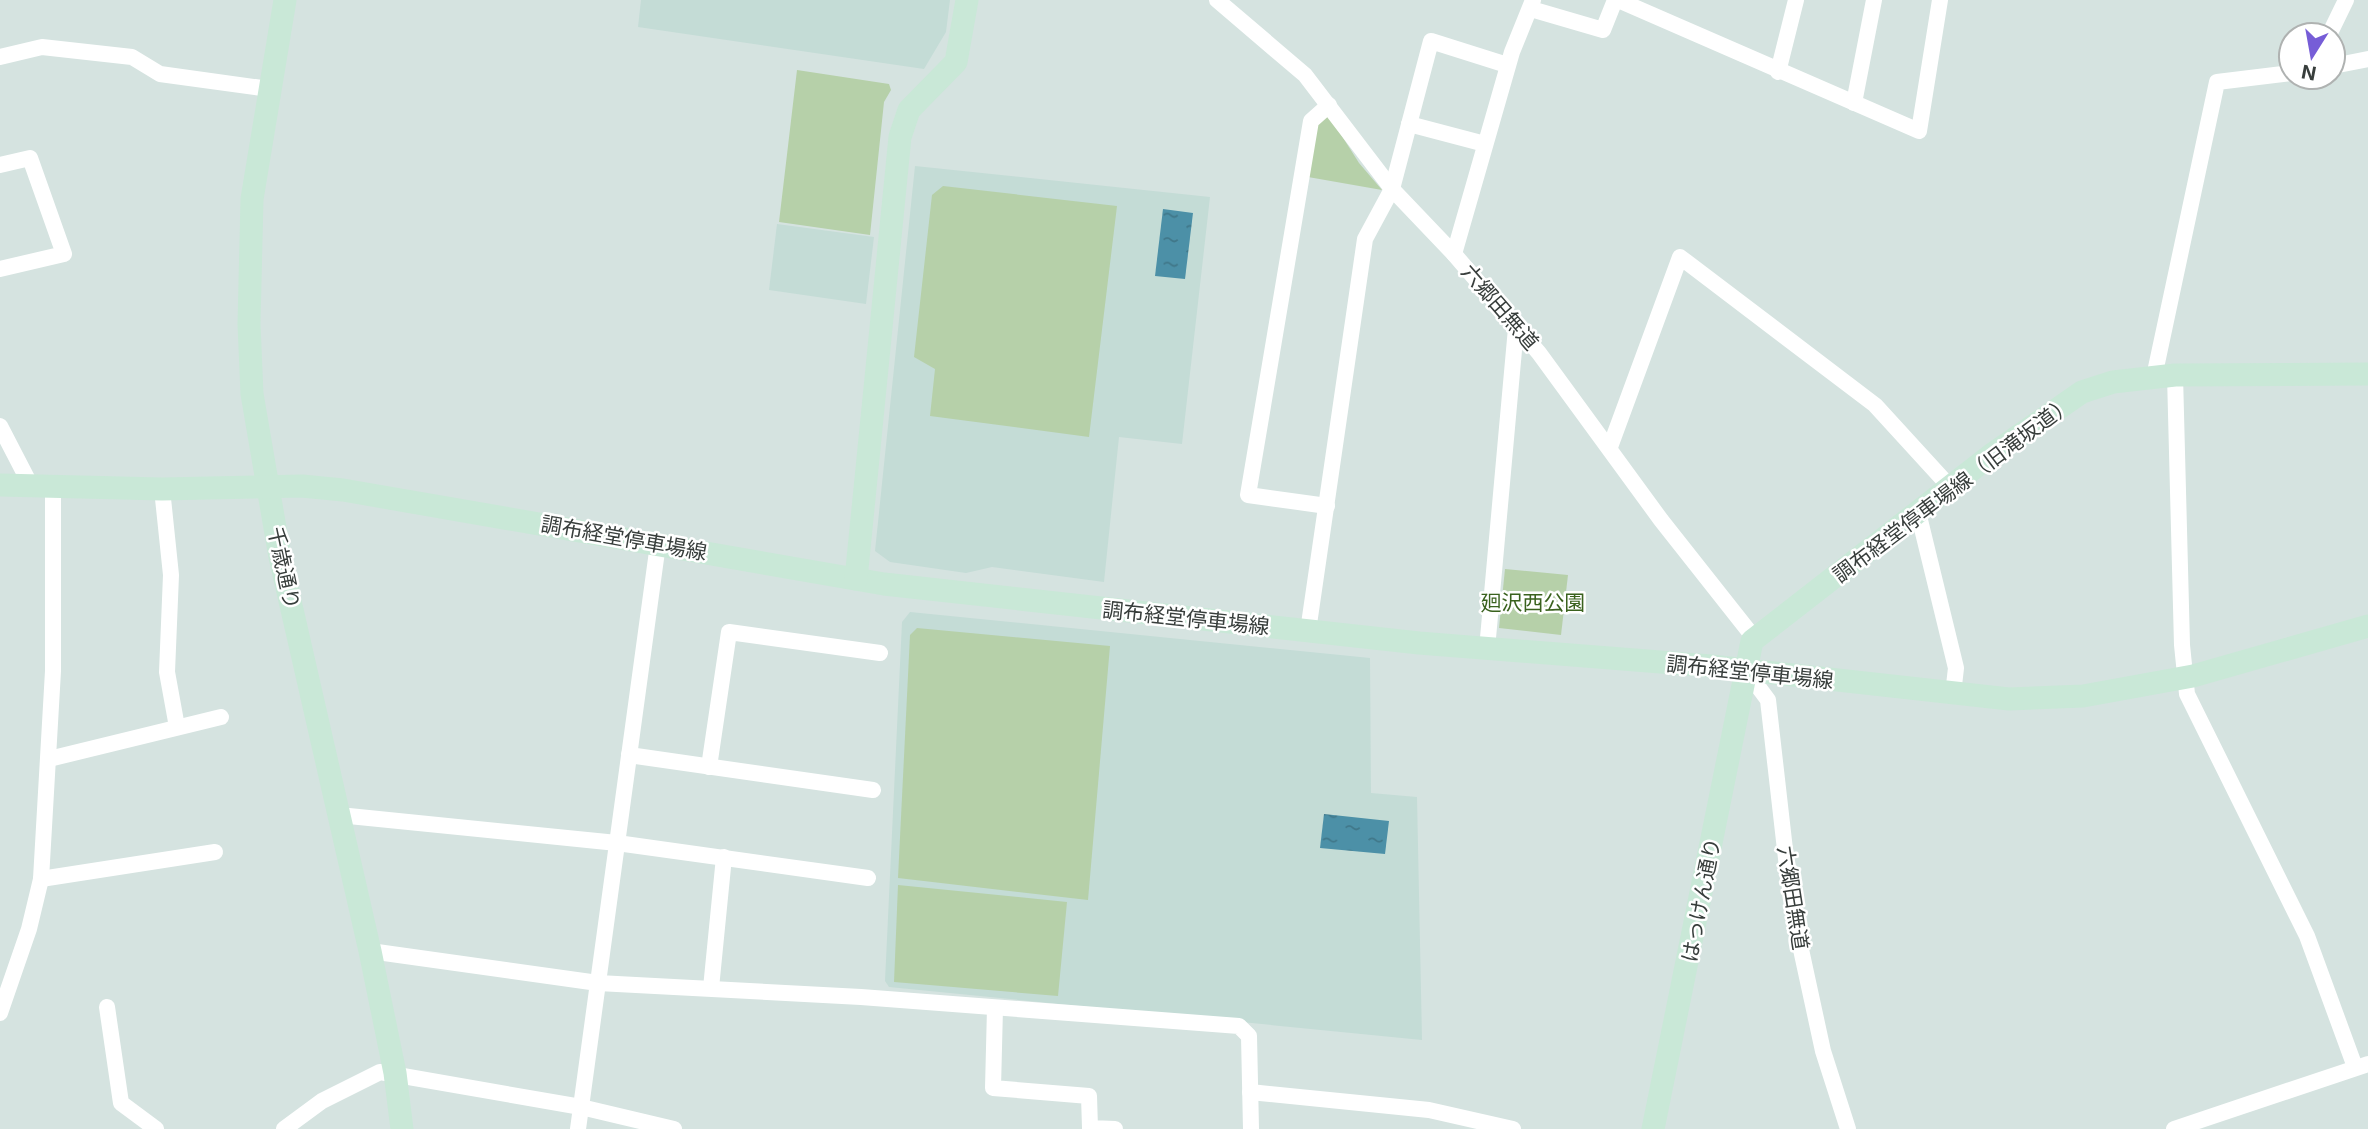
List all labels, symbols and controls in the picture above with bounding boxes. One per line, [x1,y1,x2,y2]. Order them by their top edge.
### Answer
north arrow [2277,21,2347,91]
text: N [2300,60,2318,85]
street label: 六郷田無道 [1456,259,1544,355]
street label: 調布経堂停車場線（旧滝坂道） [1828,391,2078,587]
street label: 調布経堂停車場線 [539,511,709,565]
street label: 千歳通り [263,524,305,612]
park label: 廻沢西公園 [1481,590,1586,615]
street label: 調布経堂停車場線 [1101,597,1271,639]
street label: 調布経堂停車場線 [1665,651,1835,693]
street label: はっけん通り [1677,836,1725,964]
street label: 六郷田無道 [1772,844,1814,952]

